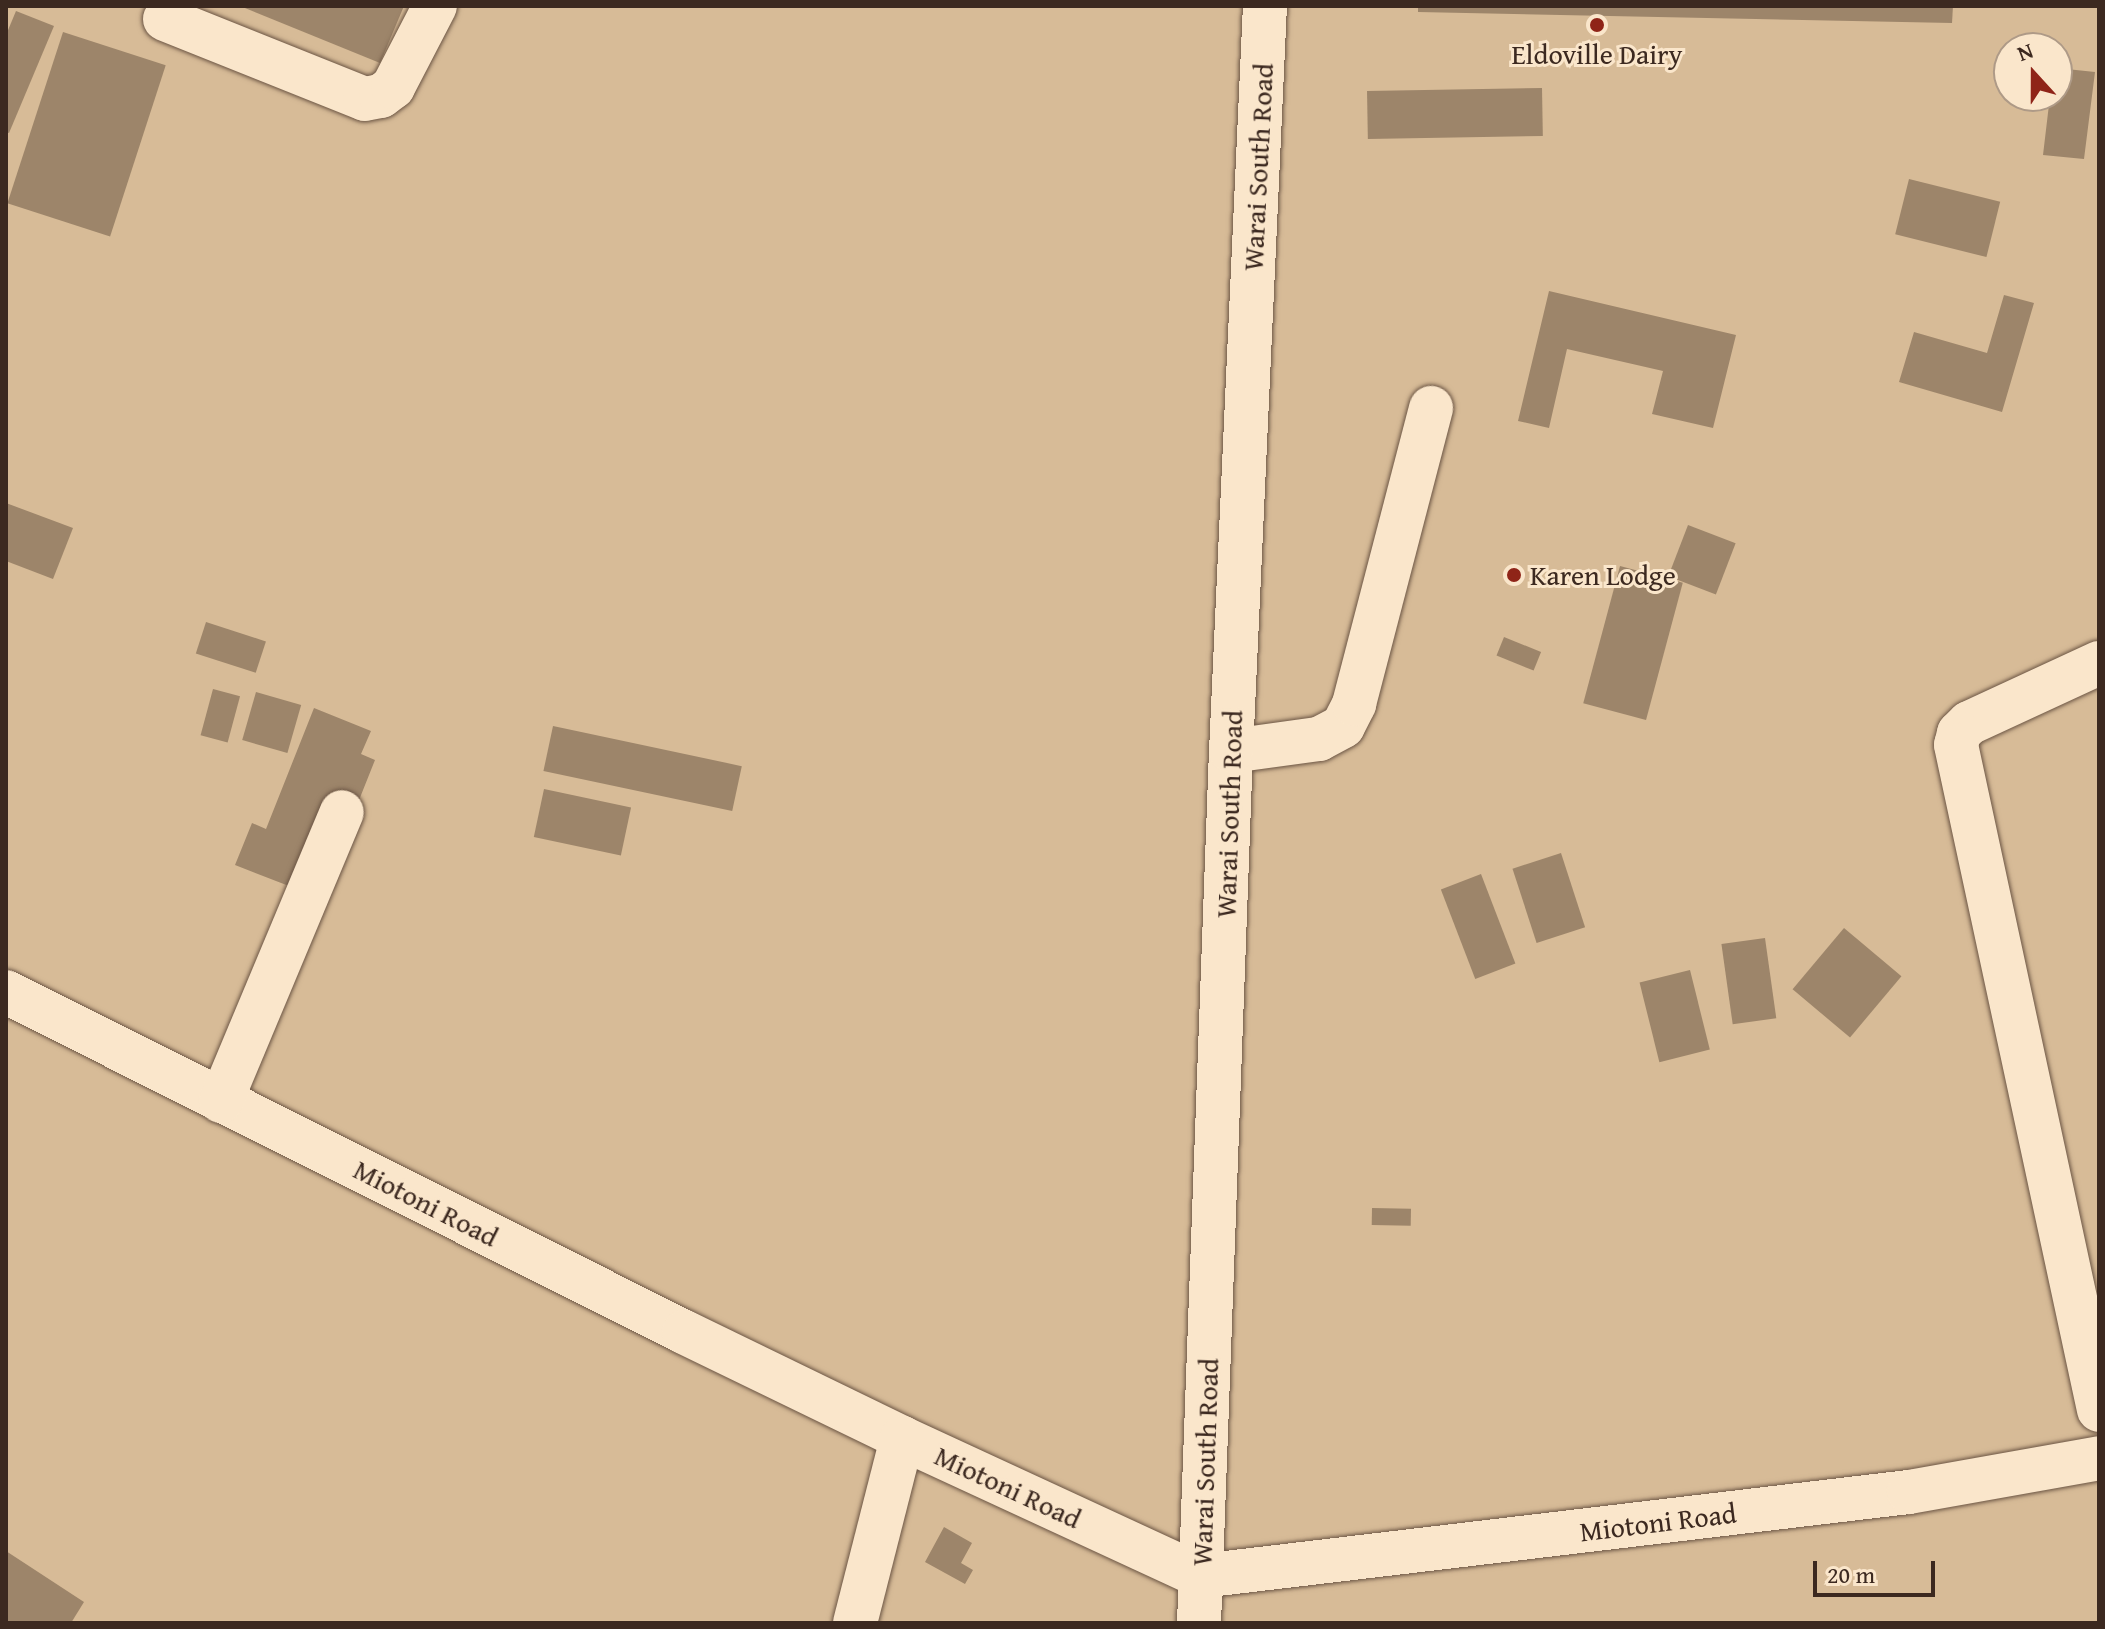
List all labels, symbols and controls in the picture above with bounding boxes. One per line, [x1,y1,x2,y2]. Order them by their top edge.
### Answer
marker: Eldoville Dairy [1588,16,1606,34]
north arrow [1993,32,2073,112]
text: N [2013,34,2038,69]
place label: Eldoville Dairy [1511,37,1683,71]
street label: Warai South Road [1236,62,1280,272]
place label: Karen Lodge [1530,558,1676,592]
marker: Karen Lodge [1505,566,1523,584]
street label: Warai South Road [1209,710,1249,918]
street label: Miotoni Road [348,1152,504,1254]
street label: Warai South Road [1185,1358,1225,1566]
street label: Miotoni Road [929,1438,1087,1536]
street label: Miotoni Road [1578,1496,1738,1548]
scale bar [1817,1545,1939,1595]
text: 20 m [1827,1557,1875,1592]

